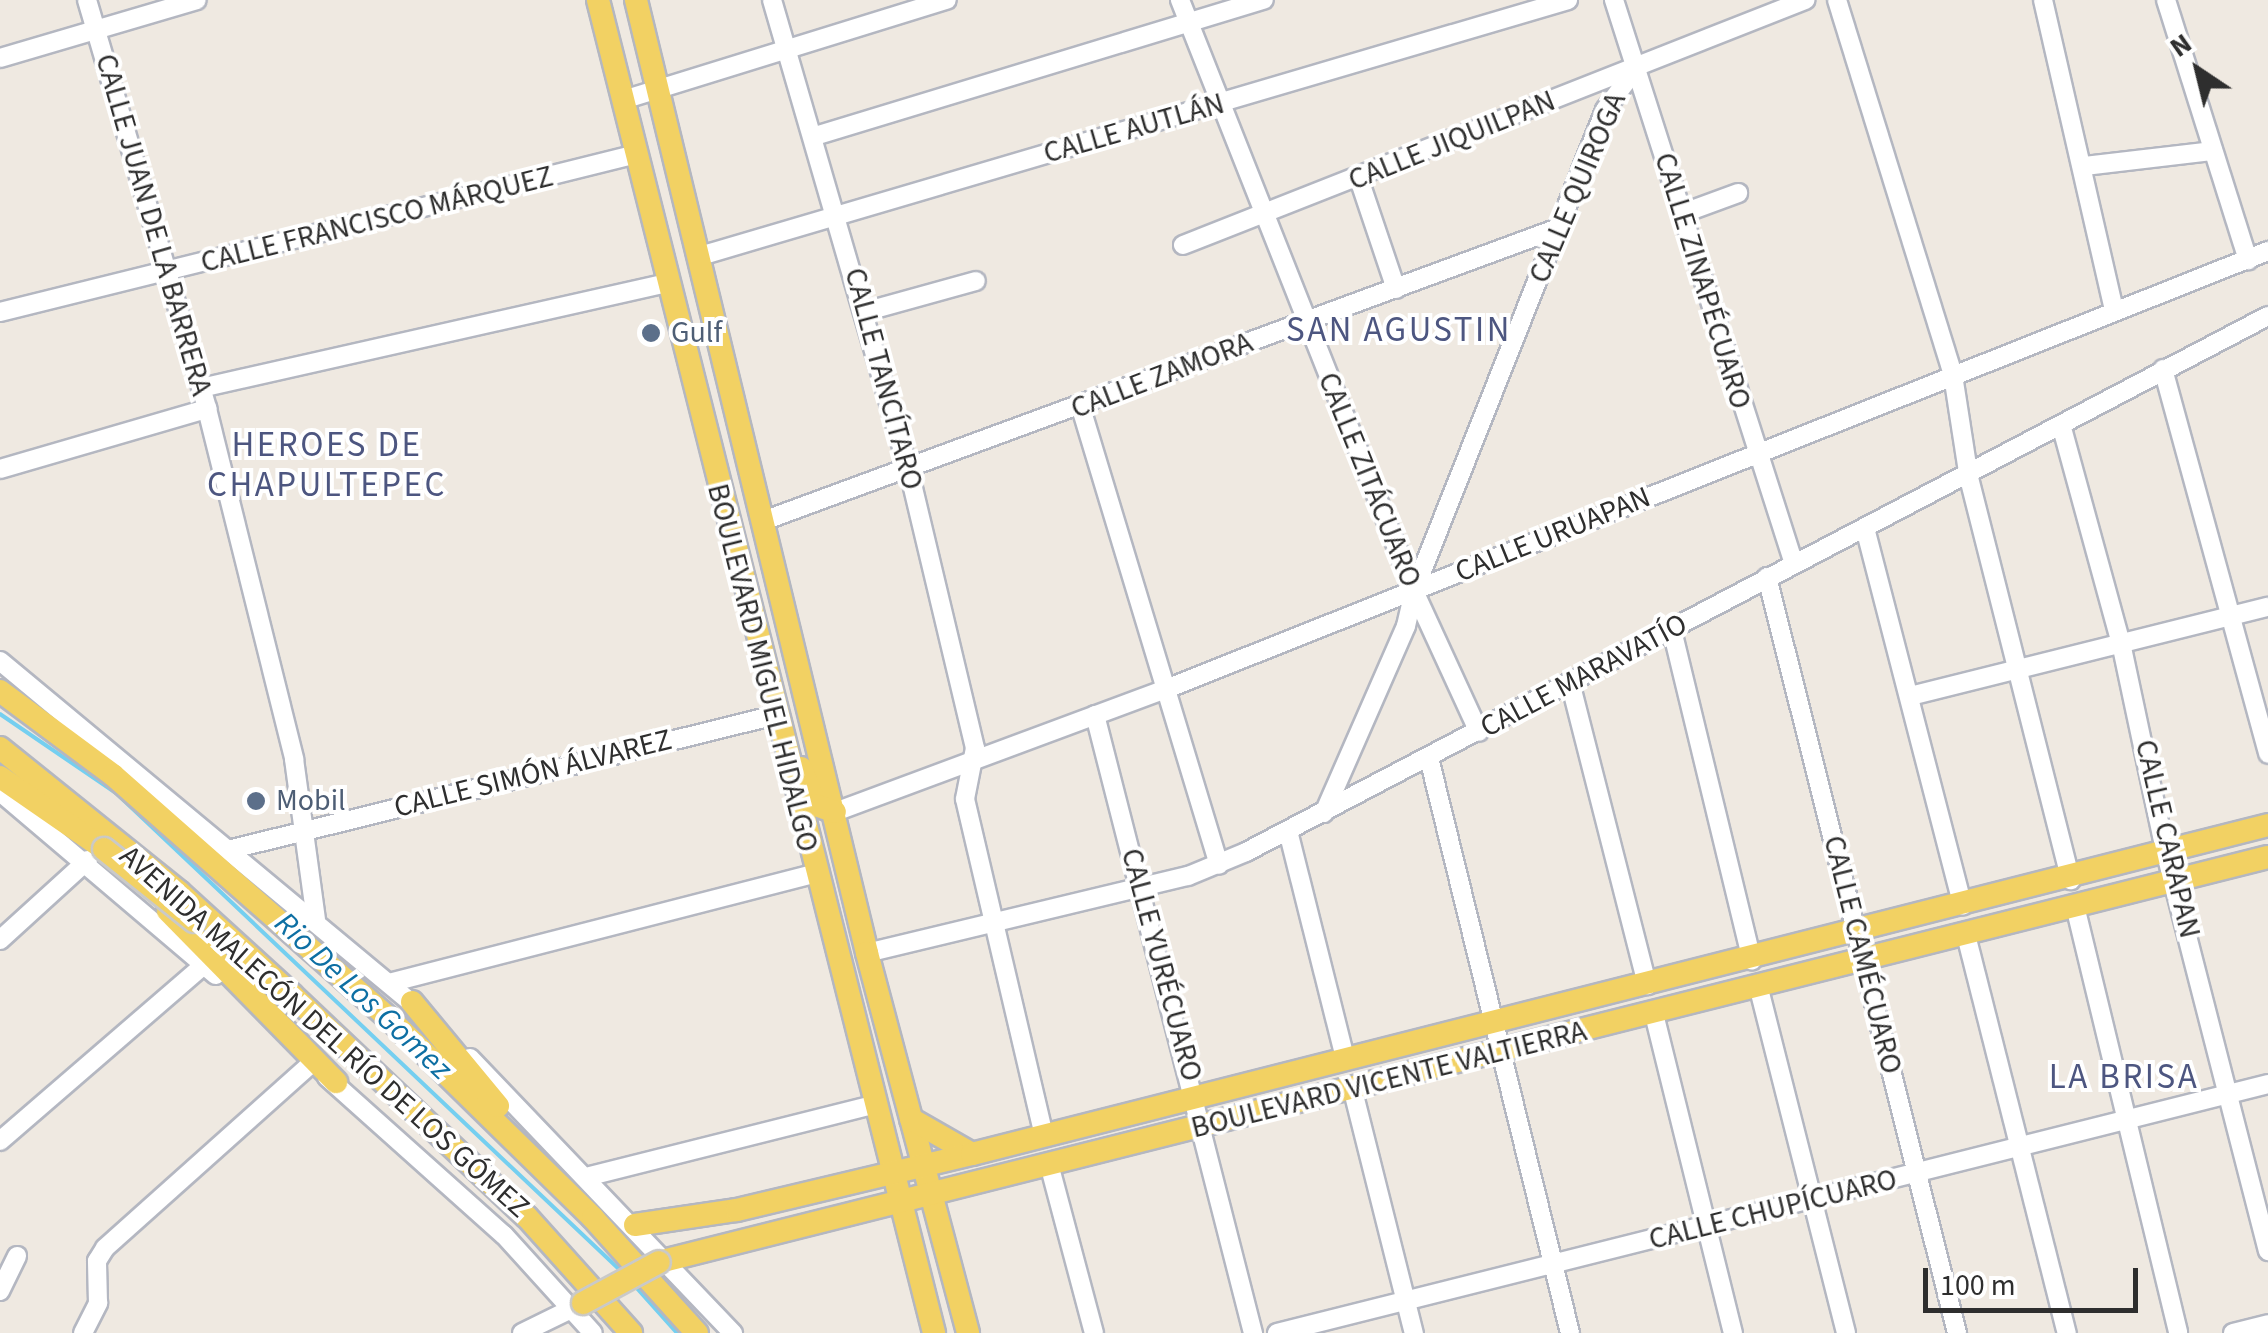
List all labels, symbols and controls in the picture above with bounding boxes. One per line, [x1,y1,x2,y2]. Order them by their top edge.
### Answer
north arrow [2148,20,2248,120]
text: N [2162,24,2200,67]
street label: CALLE JUAN DE LA BARRERA [87,50,219,400]
street label: CALLE JIQUILPAN [1343,83,1561,199]
street label: CALLE AUTLÁN [1040,86,1228,172]
street label: CALLE QUIROGA [1522,87,1634,289]
street label: CALLE ZINAPÉCUARO [1646,149,1758,413]
street label: CALLE FRANCISCO MÁRQUEZ [197,159,557,281]
street label: CALLE TANCÍTARO [836,264,930,494]
district label: SAN AGUSTIN [1286,309,1512,351]
place label: Gulf [671,315,722,351]
marker: Gulf [640,322,662,344]
street label: CALLE ZAMORA [1066,325,1258,427]
street label: CALLE ZITÁCUARO [1310,367,1428,593]
district label: HEROES DE CHAPULTEPEC [207,424,447,506]
street label: CALLE URUAPAN [1450,479,1656,591]
street label: BOULEVARD MIGUEL HIDALGO [699,480,825,856]
street label: CALLE MARAVATÍO [1474,606,1694,746]
street label: CALLE SIMÓN ÁLVAREZ [391,722,675,826]
street label: CALLE CARAPAN [2127,736,2207,942]
place label: Mobil [276,783,346,819]
marker: Mobil [245,790,267,812]
street label: CALLE CAMÉCUARO [1815,832,1909,1078]
street label: AVENIDA MALECÓN DEL RÍO DE LOS GÓMEZ [112,838,536,1226]
street label: CALLE YURÉCUARO [1113,845,1209,1085]
water label: Rio De Los Gomez [266,904,460,1088]
street label: BOULEVARD VICENTE VALTIERRA [1188,1013,1590,1147]
district label: LA BRISA [2049,1056,2199,1098]
street label: CALLE CHUPÍCUARO [1645,1162,1901,1258]
scale bar [1928,1248,2143,1310]
text: 100 m [1940,1264,2016,1307]

